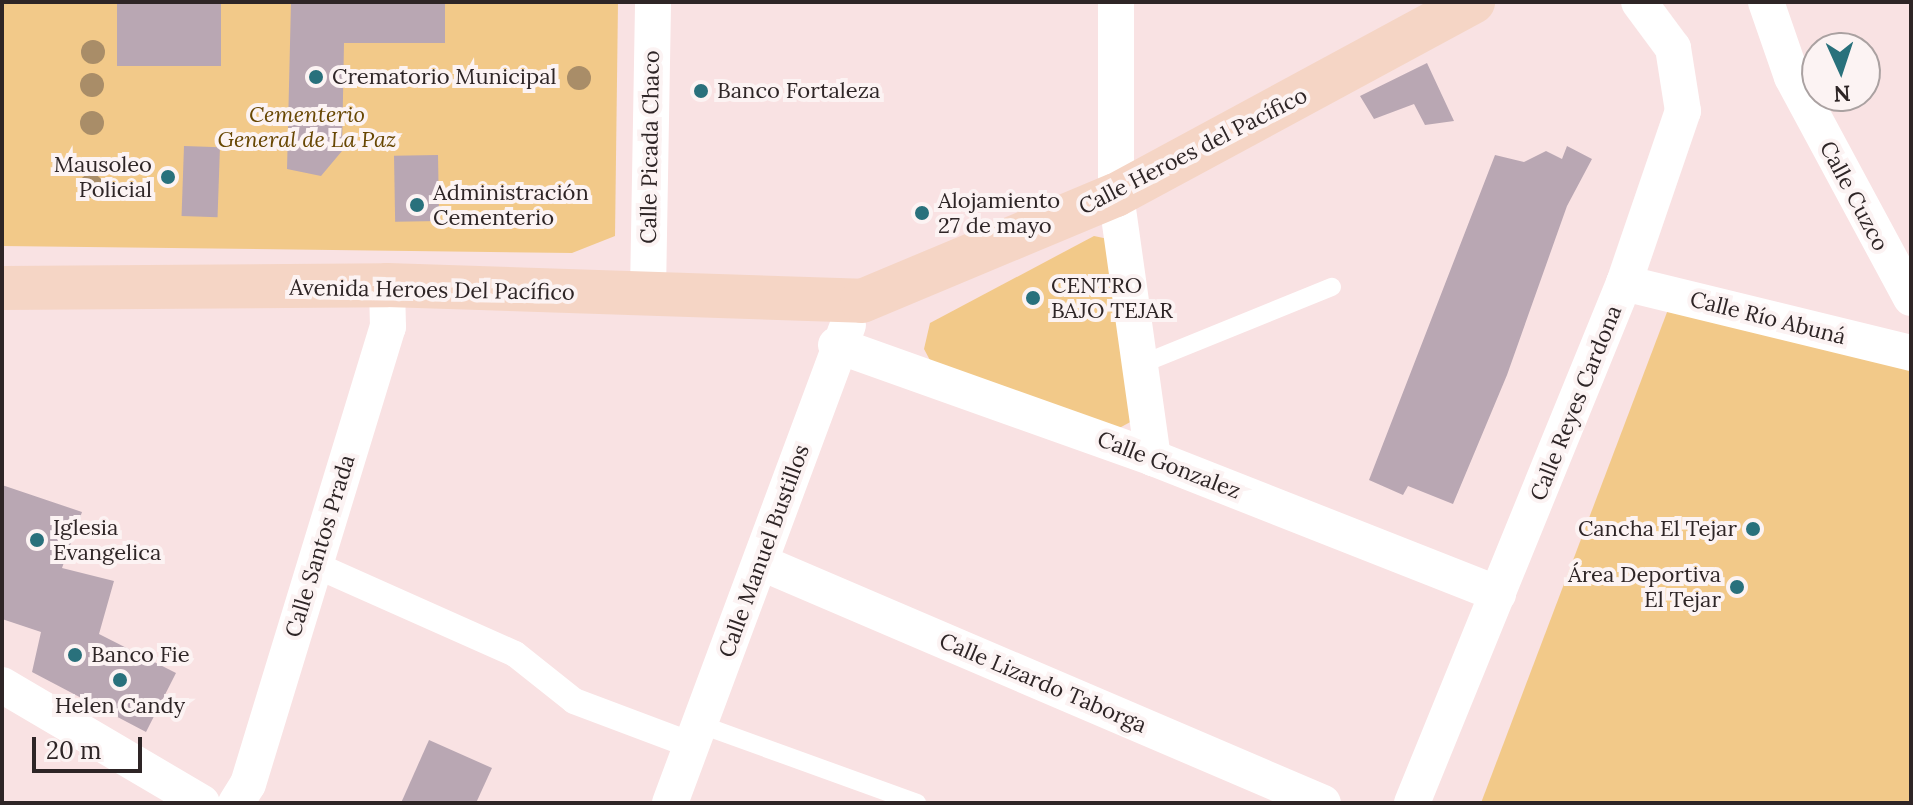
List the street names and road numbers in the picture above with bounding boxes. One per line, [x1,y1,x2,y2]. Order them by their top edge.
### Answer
street label: Calle Picada Chaco [635,50,665,244]
street label: Calle Heroes del Pacífico [1074,82,1312,220]
street label: Calle Cuzco [1814,137,1894,255]
street label: Avenida Heroes Del Pacífico [289,274,575,306]
street label: Calle Río Abuná [1687,286,1849,350]
street label: Calle Reyes Cardona [1525,302,1627,504]
street label: Calle Gonzalez [1094,426,1244,504]
street label: Calle Manuel Bustillos [713,441,815,661]
street label: Calle Santos Prada [280,452,360,640]
street label: Calle Lizardo Taborga [935,627,1151,739]

